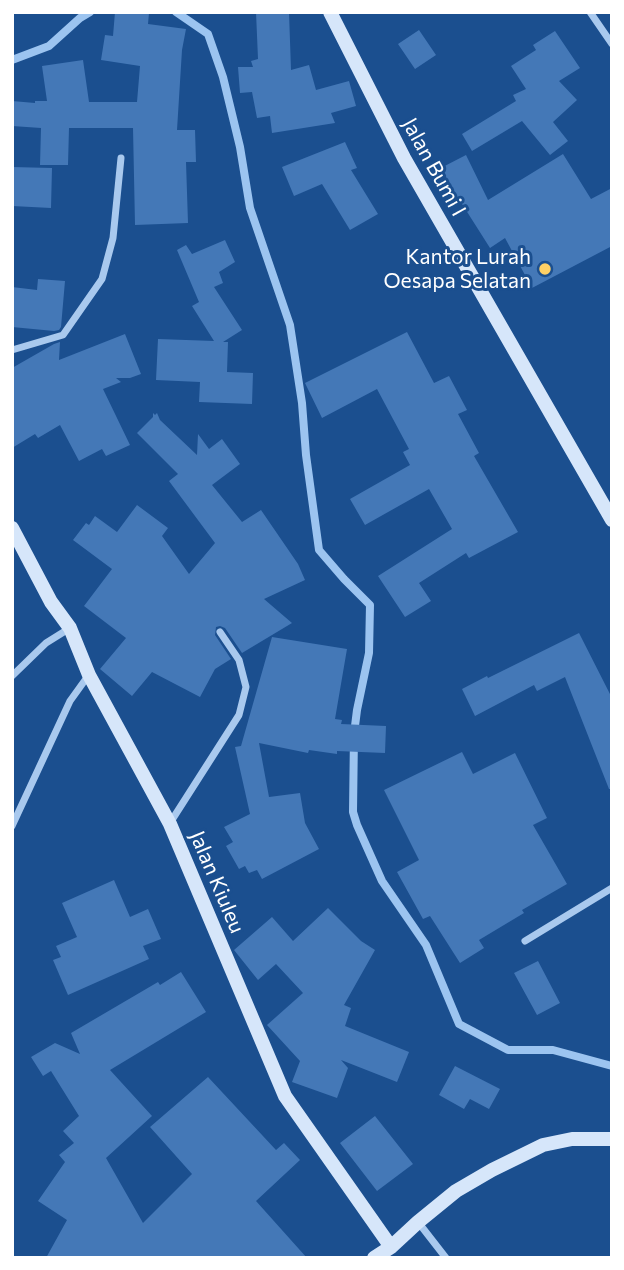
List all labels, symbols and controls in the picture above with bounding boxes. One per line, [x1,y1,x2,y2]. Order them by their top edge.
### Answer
street label: Jalan Bumi I [397,114,471,220]
place label: Kantor Lurah Oesapa Selatan [383,244,531,294]
marker: Kantor Lurah Oesapa Selatan [537,261,553,277]
street label: Jalan Kiuleu [184,827,250,937]

